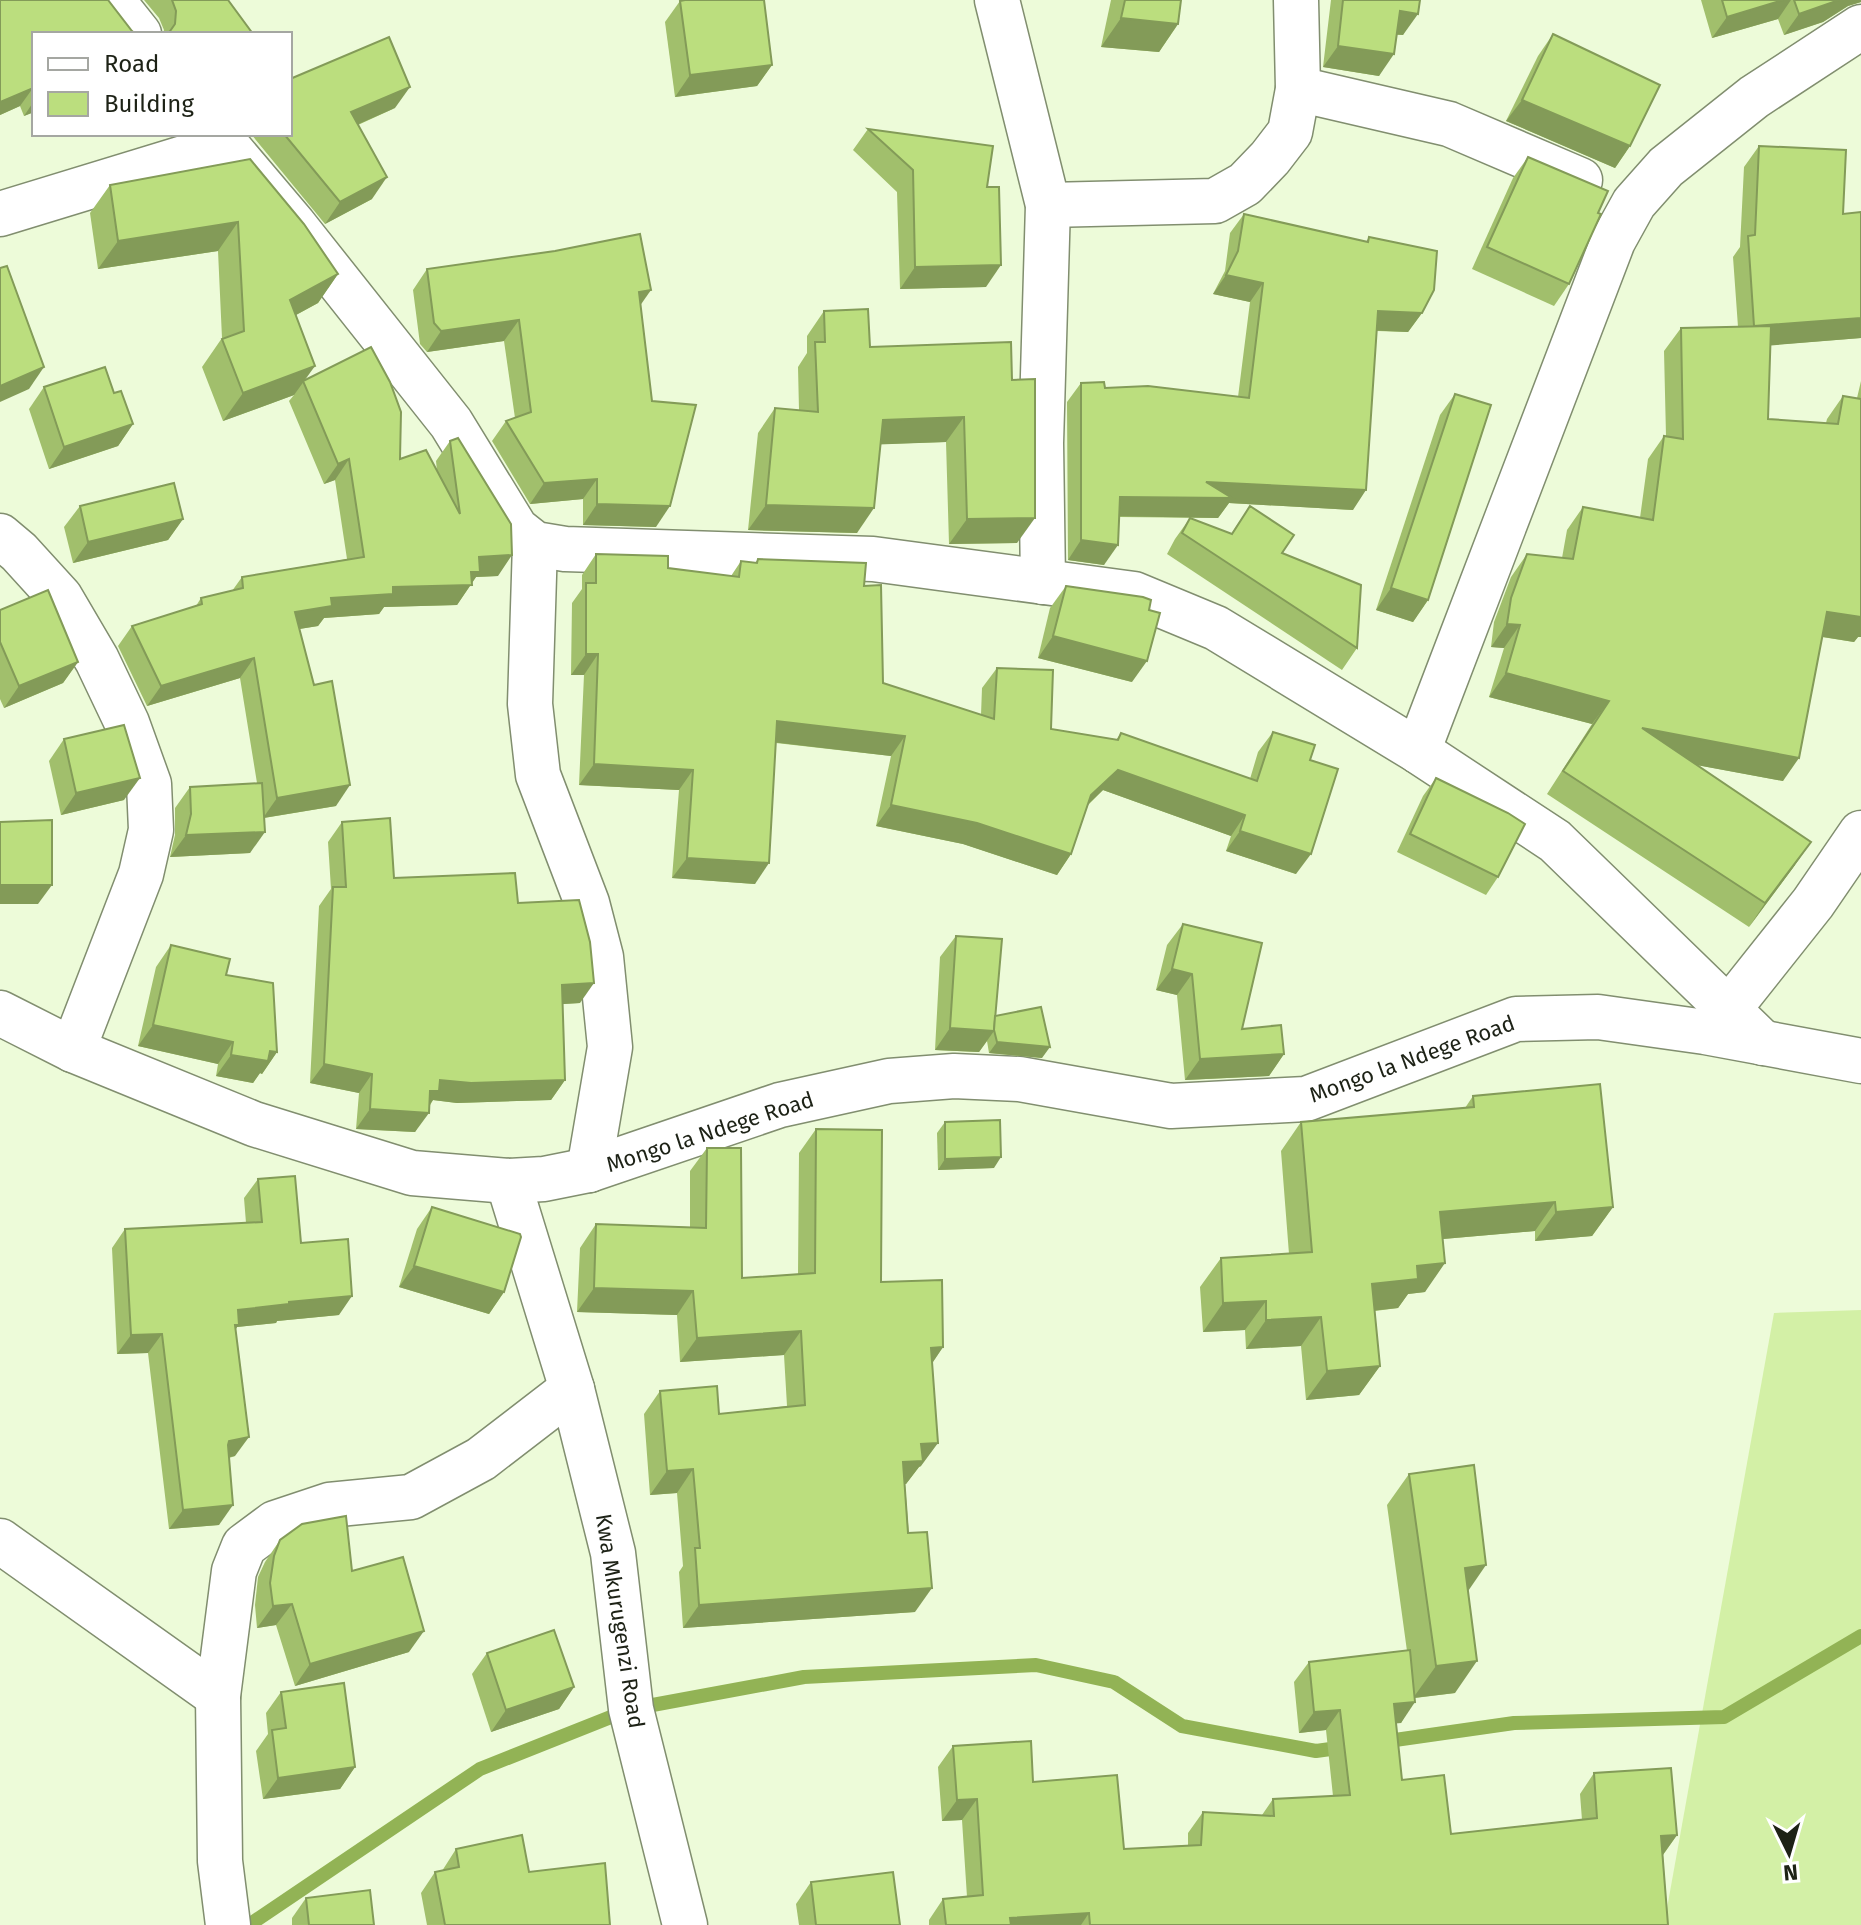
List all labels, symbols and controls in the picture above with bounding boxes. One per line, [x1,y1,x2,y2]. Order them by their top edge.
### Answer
legend [32,32,292,136]
text: Road [104,50,159,78]
text: Building [104,90,194,118]
street label: Mongo la Ndege Road [1306,1009,1518,1109]
street label: Mongo la Ndege Road [603,1086,817,1178]
street label: Kwa Mkurugenzi Road [590,1512,650,1730]
north arrow [1749,1813,1829,1893]
text: N [1782,1858,1799,1887]

